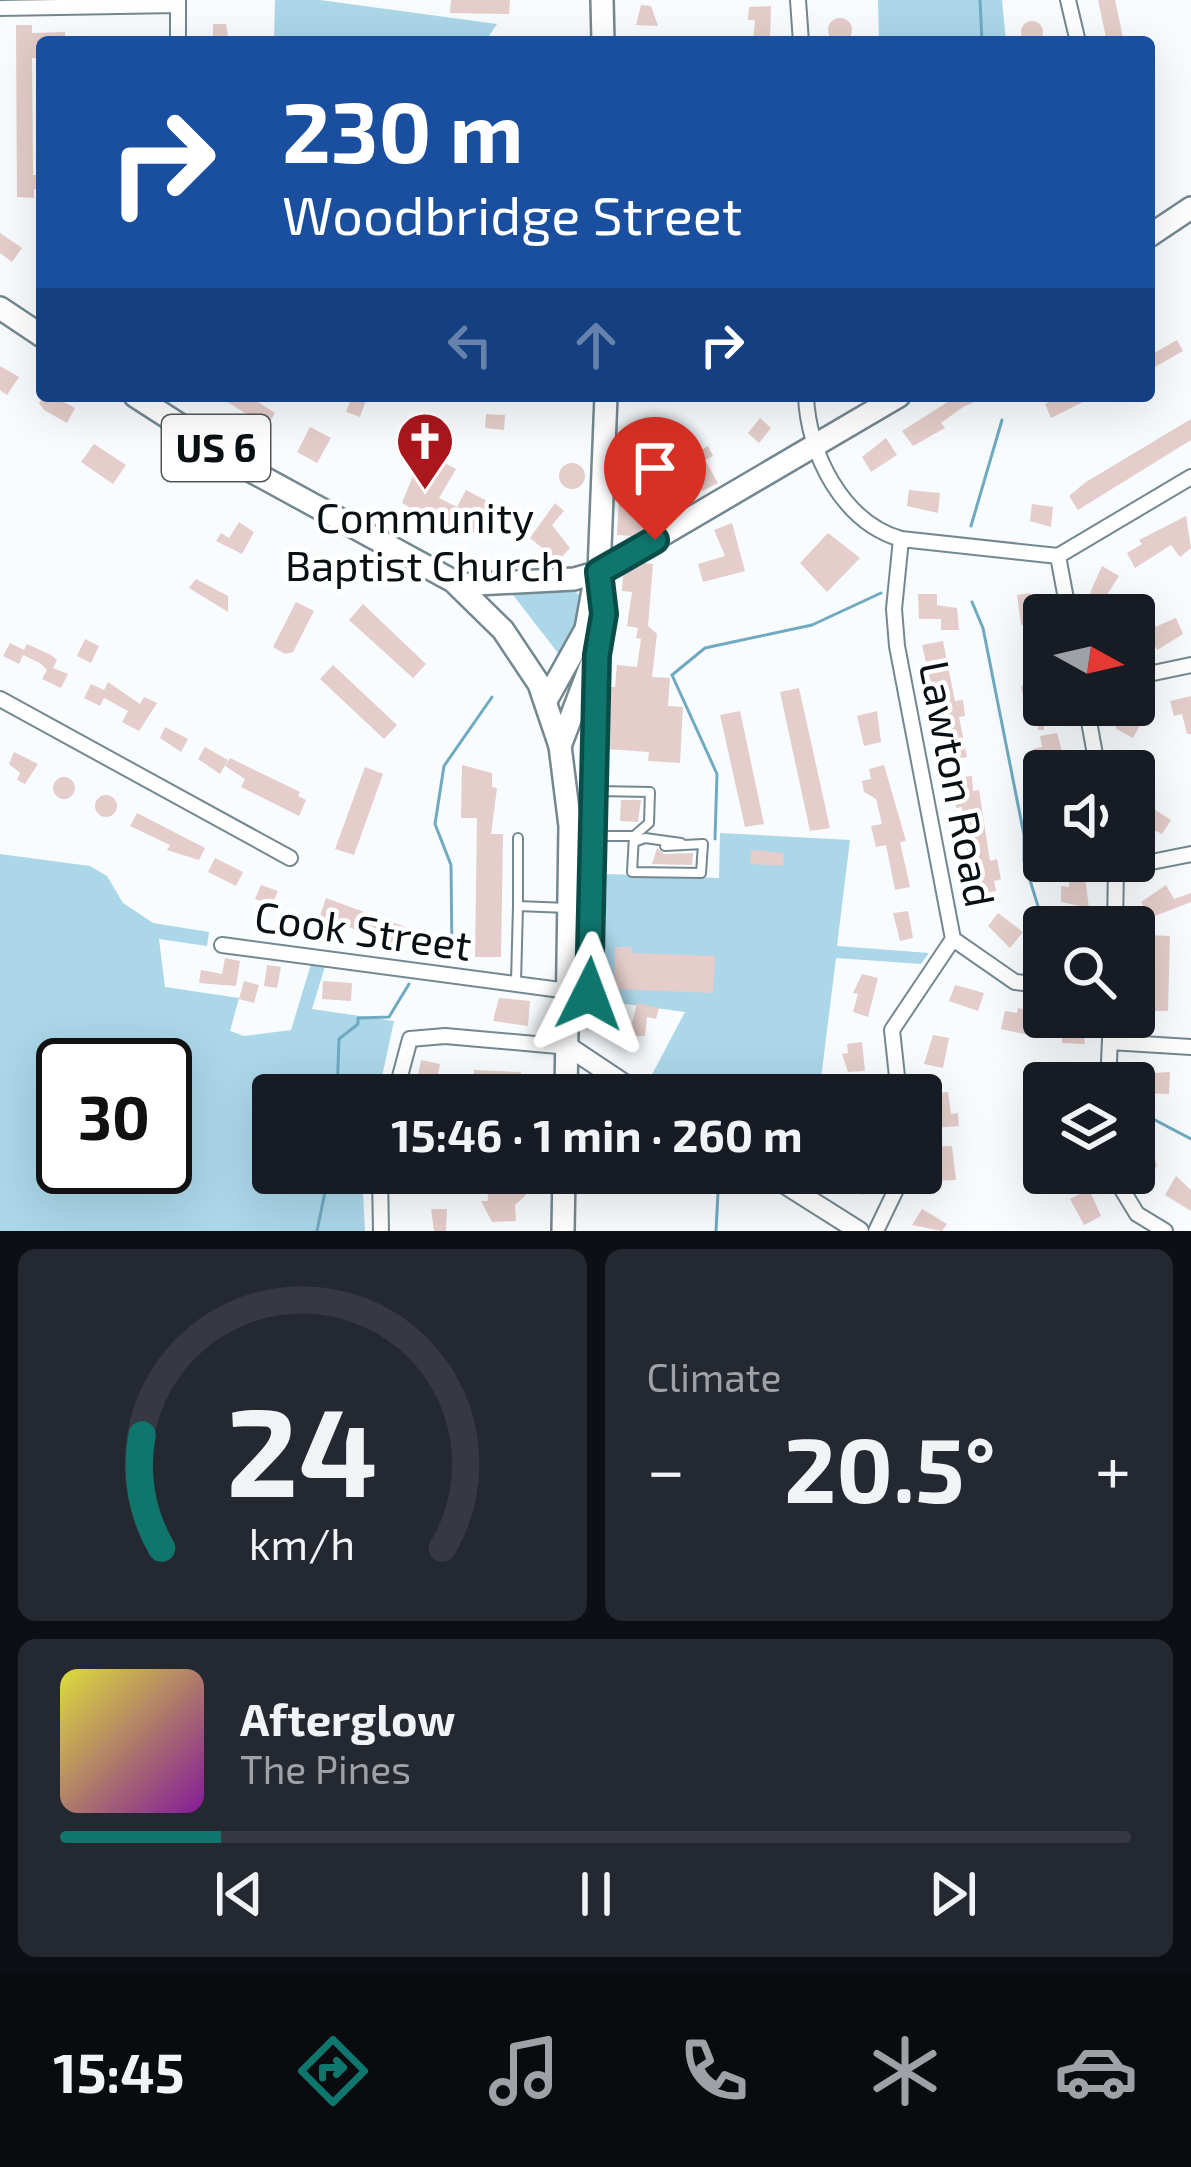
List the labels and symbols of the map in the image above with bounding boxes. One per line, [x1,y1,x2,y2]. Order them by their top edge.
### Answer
church icon: Community Baptist Church [394,410,456,492]
road number: US 6 [162,415,270,481]
pin [604,417,706,540]
place label: Community Baptist Church [285,491,565,589]
north arrow [1023,594,1155,726]
street label: Lawton Road [911,656,1007,911]
street label: Cook Street [252,889,475,969]
position arrow [526,931,652,1057]
speed limit sign: 30 [36,1038,192,1194]

